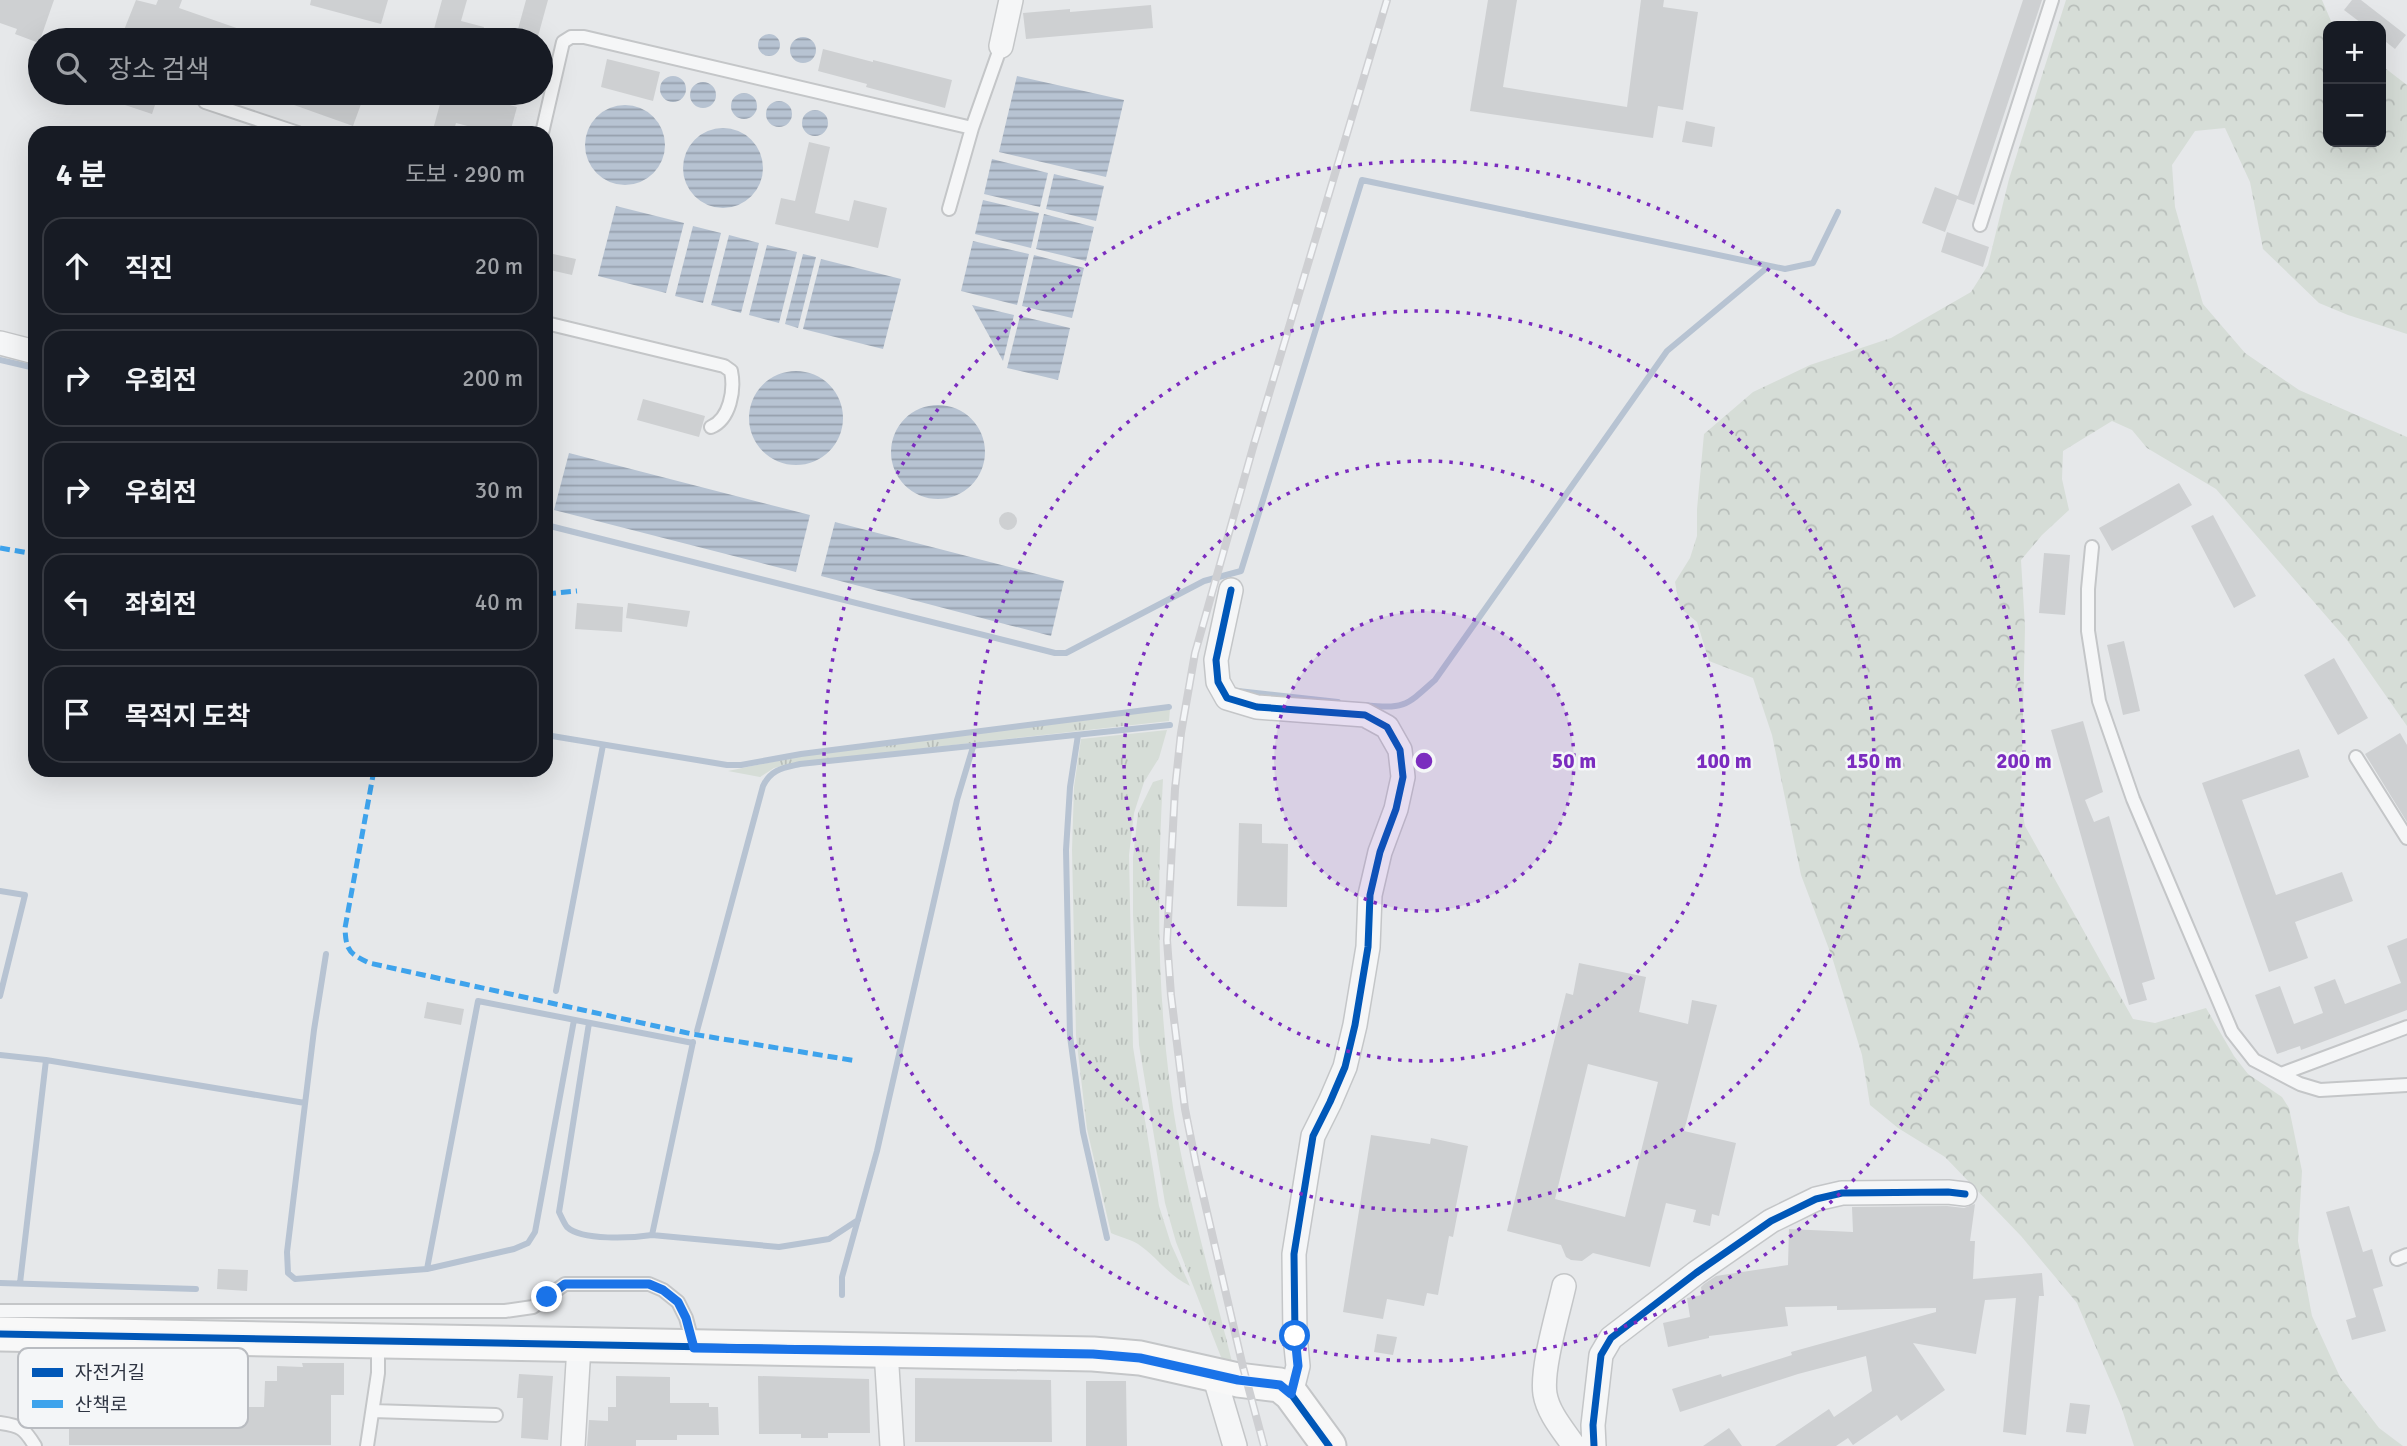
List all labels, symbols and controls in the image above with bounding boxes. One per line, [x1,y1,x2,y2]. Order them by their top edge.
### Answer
map controls [2323,21,2386,147]
button: + [2323,21,2386,84]
search box [28,28,553,105]
icon: search [52,48,90,86]
text: 장소 검색 [108,54,209,86]
button: − [2323,84,2386,147]
text: 4 분 [56,157,106,194]
text: 도보 · 290 m [405,160,525,189]
icon: ahead [58,247,96,285]
text: 20 m [475,252,523,281]
text: 직진 [125,253,173,285]
icon: right [58,359,96,397]
text: 200 m [462,364,523,393]
text: 우회전 [125,365,197,397]
icon: right [58,471,96,509]
text: 30 m [475,476,523,505]
text: 우회전 [125,477,197,509]
icon: left [58,583,96,621]
text: 40 m [475,588,523,617]
text: 좌회전 [125,589,197,621]
icon: arrive [58,695,96,733]
text: 목적지 도착 [125,701,250,733]
text: 50 m [1552,748,1596,774]
text: 100 m [1696,748,1752,774]
text: 150 m [1846,748,1902,774]
text: 200 m [1996,748,2052,774]
centre of rings [1412,749,1436,773]
route end [531,1281,562,1312]
route start [1279,1320,1310,1351]
legend [18,1348,248,1428]
text: 자전거길 [75,1361,145,1385]
text: 산책로 [75,1393,127,1417]

